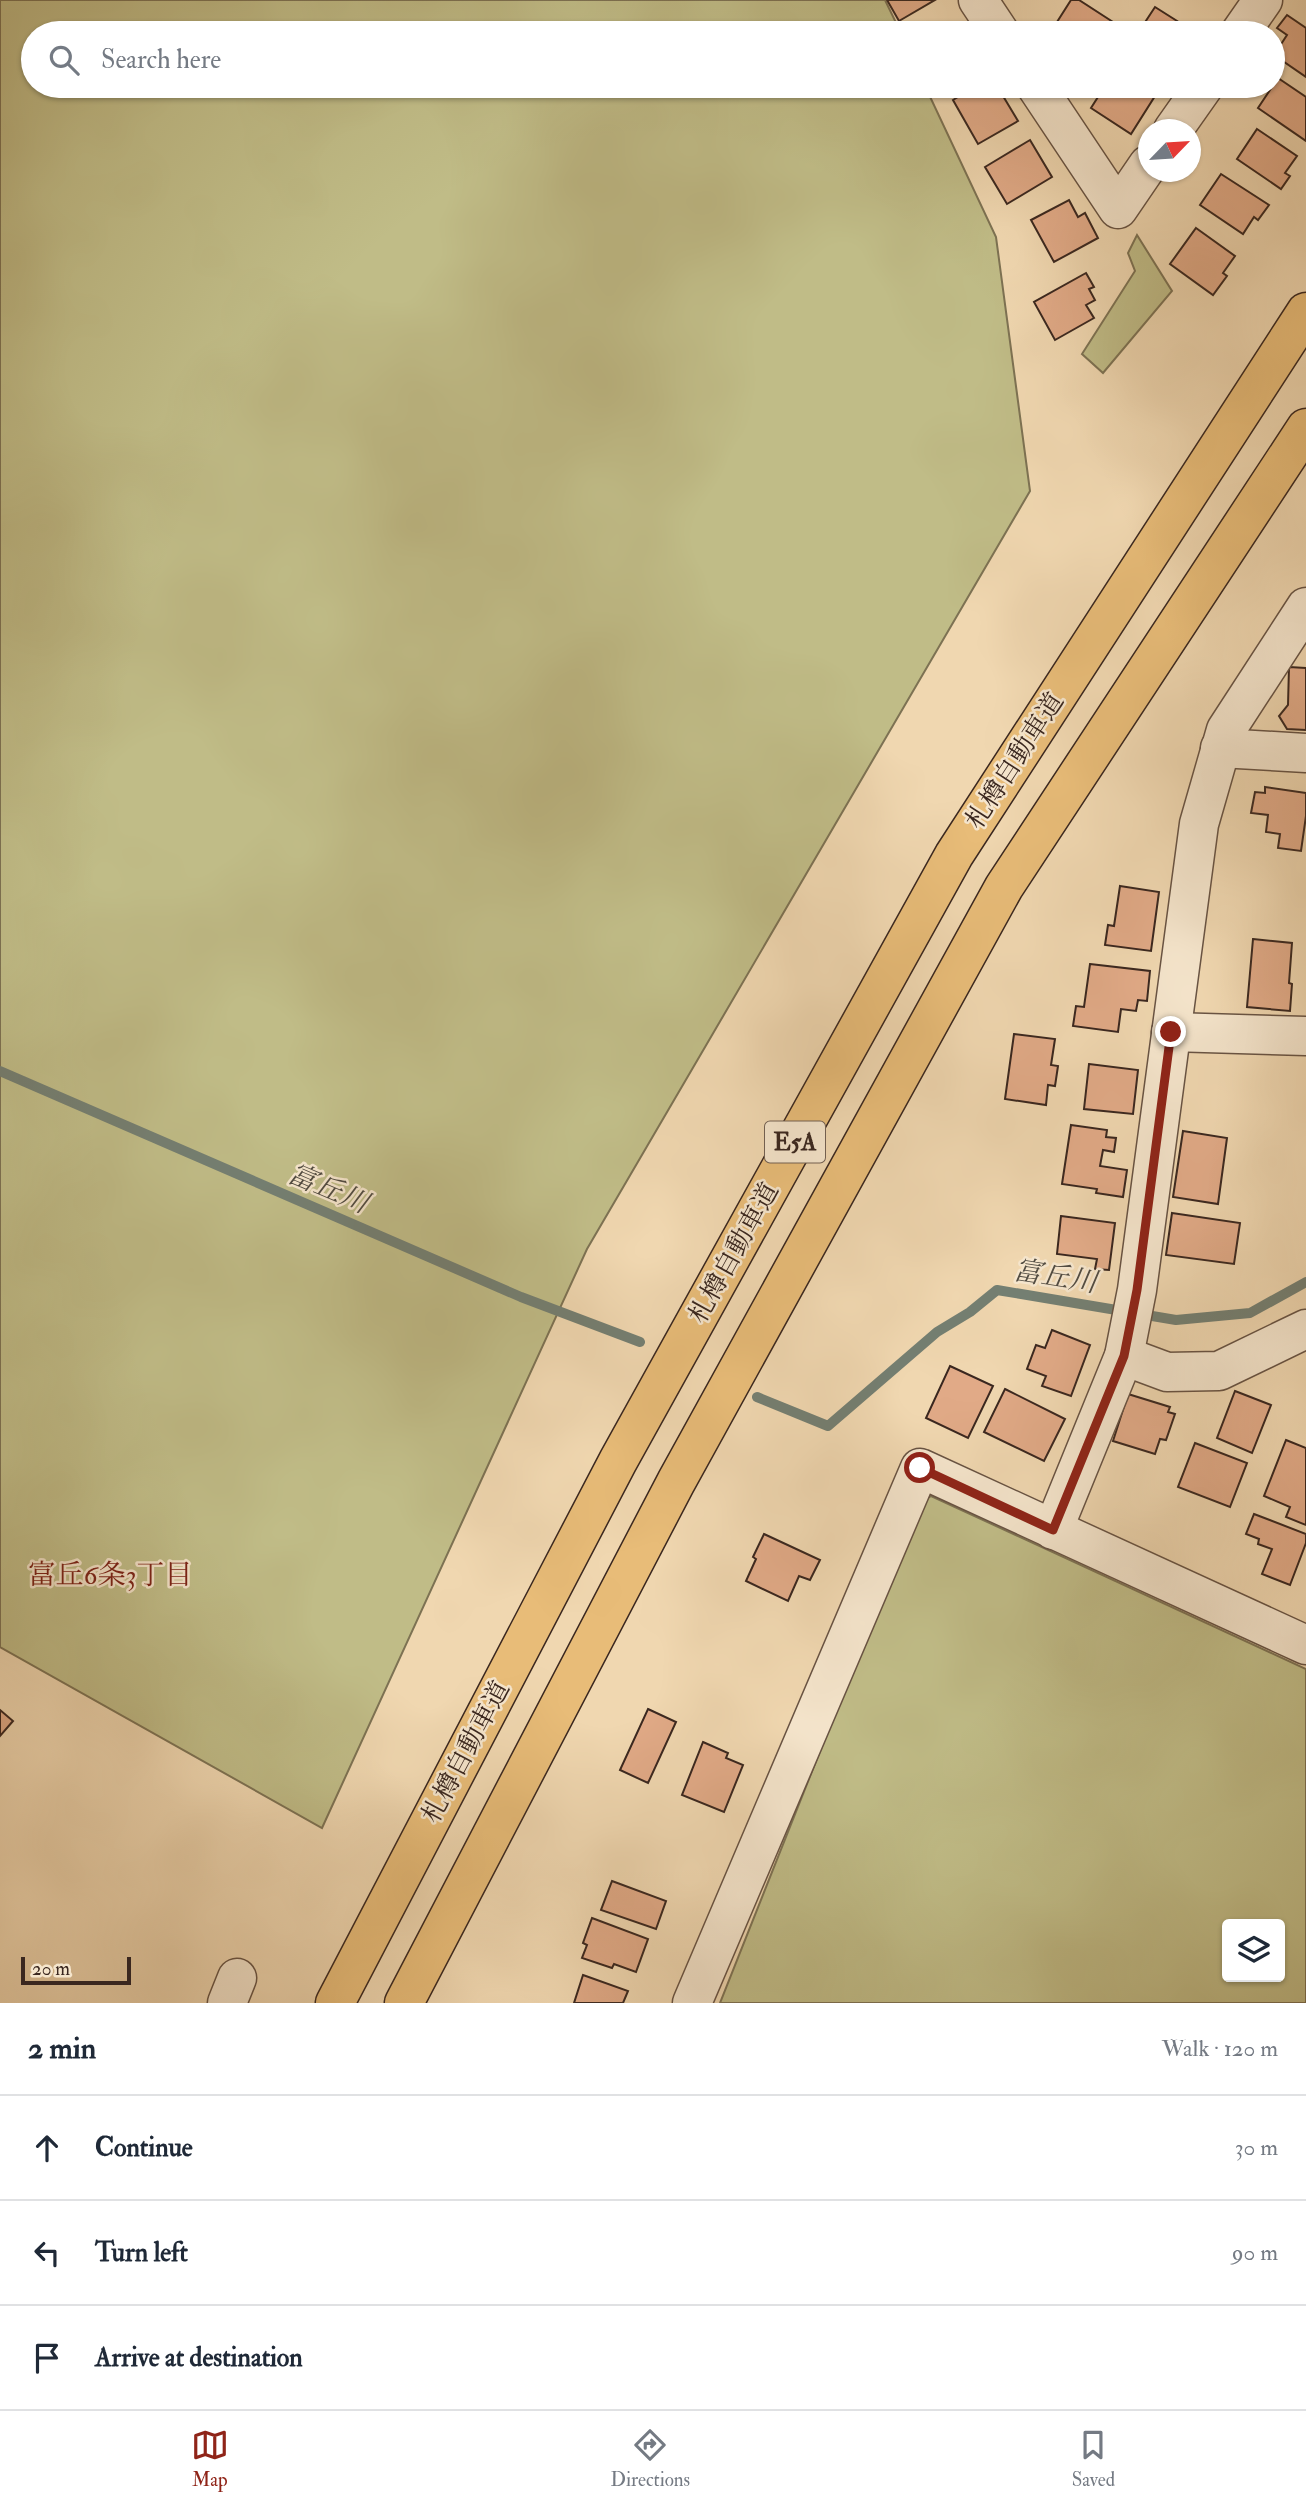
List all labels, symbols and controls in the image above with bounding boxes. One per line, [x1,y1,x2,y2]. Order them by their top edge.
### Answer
search box [21,21,1285,98]
icon: search [45,41,83,79]
text: Search here [101,44,221,76]
north arrow [1138,119,1201,182]
street label: 札樽自動車道 [959,687,1071,835]
route end [1155,1016,1186,1047]
road number: E5A [765,1122,825,1162]
water label: 富丘川 [282,1156,376,1223]
street label: 札樽自動車道 [682,1177,786,1329]
water label: 富丘川 [1011,1253,1102,1301]
route start [904,1452,935,1483]
district label: 富丘6条3丁目 [28,1558,192,1593]
street label: 札樽自動車道 [415,1676,517,1828]
map controls [1222,1919,1285,1982]
button: layers [1222,1919,1285,1982]
scale bar [21,1954,131,1986]
text: 20 m [32,1957,70,1981]
text: 2 min [28,2030,96,2067]
text: Walk · 120 m [1162,2034,1278,2063]
icon: ahead [28,2129,66,2167]
text: Continue [95,2132,193,2164]
text: 30 m [1235,2133,1278,2162]
icon: left [28,2234,66,2272]
text: Turn left [95,2237,188,2269]
text: 90 m [1232,2238,1278,2267]
icon: arrive [28,2339,66,2377]
text: Arrive at destination [95,2342,303,2374]
tab: Map [191,2426,229,2492]
tab: Directions [610,2426,690,2492]
tab: Saved [1072,2426,1115,2492]

